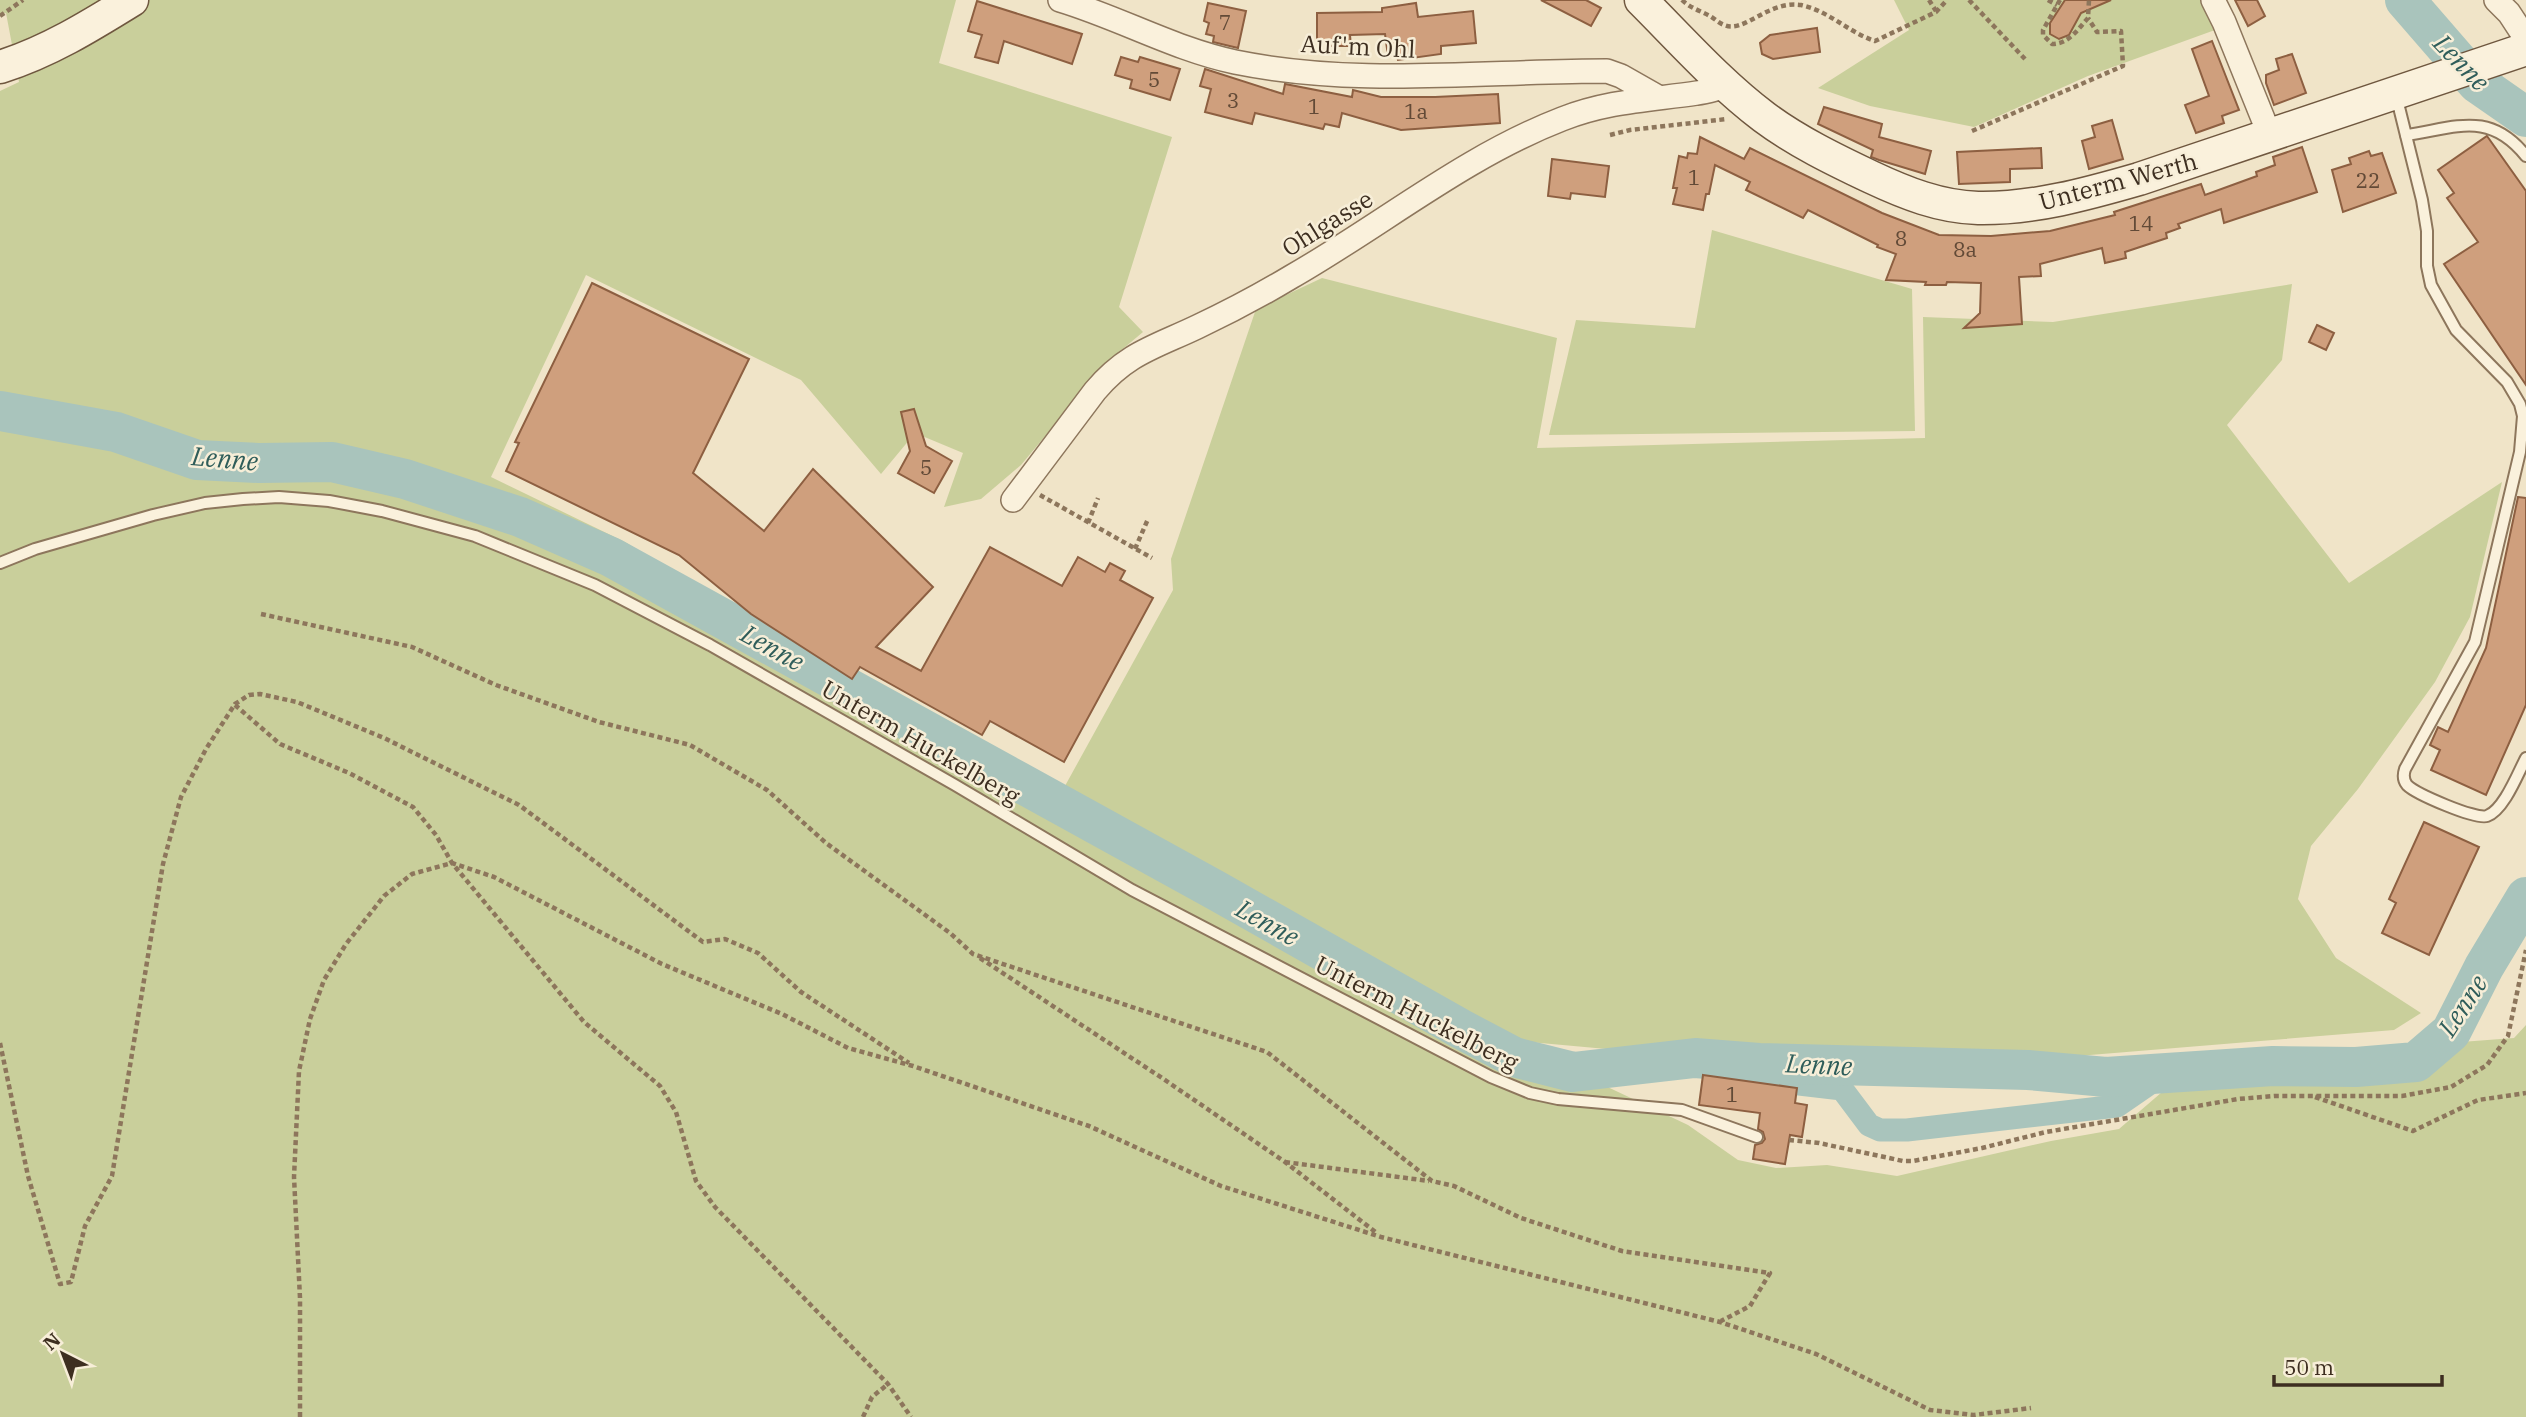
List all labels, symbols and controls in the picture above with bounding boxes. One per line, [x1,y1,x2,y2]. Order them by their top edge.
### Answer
house number: 7 [1219,8,1231,36]
water label: Lenne [2426,26,2498,98]
street label: Auf'm Ohl [1300,27,1416,65]
house number: 5 [1148,65,1160,93]
house number: 3 [1227,86,1239,114]
house number: 1 [1308,92,1320,120]
house number: 1a [1404,97,1428,125]
street label: Unterm Werth [2035,144,2201,218]
house number: 1 [1688,163,1700,191]
house number: 22 [2355,166,2381,194]
street label: Ohlgasse [1275,183,1379,263]
house number: 14 [2128,209,2154,237]
house number: 8 [1895,224,1907,252]
house number: 8a [1953,235,1977,263]
water label: Lenne [189,438,260,478]
house number: 5 [920,453,932,481]
water label: Lenne [735,615,811,678]
street label: Unterm Huckelberg [816,672,1026,812]
water label: Lenne [1230,890,1306,953]
street label: Unterm Huckelberg [1310,948,1524,1078]
water label: Lenne [2429,967,2495,1043]
water label: Lenne [1784,1045,1854,1083]
house number: 1 [1726,1080,1738,1108]
north arrow [28,1319,98,1389]
text: N [38,1327,65,1355]
scale bar [2274,1344,2442,1388]
text: 50 m [2284,1353,2334,1381]

